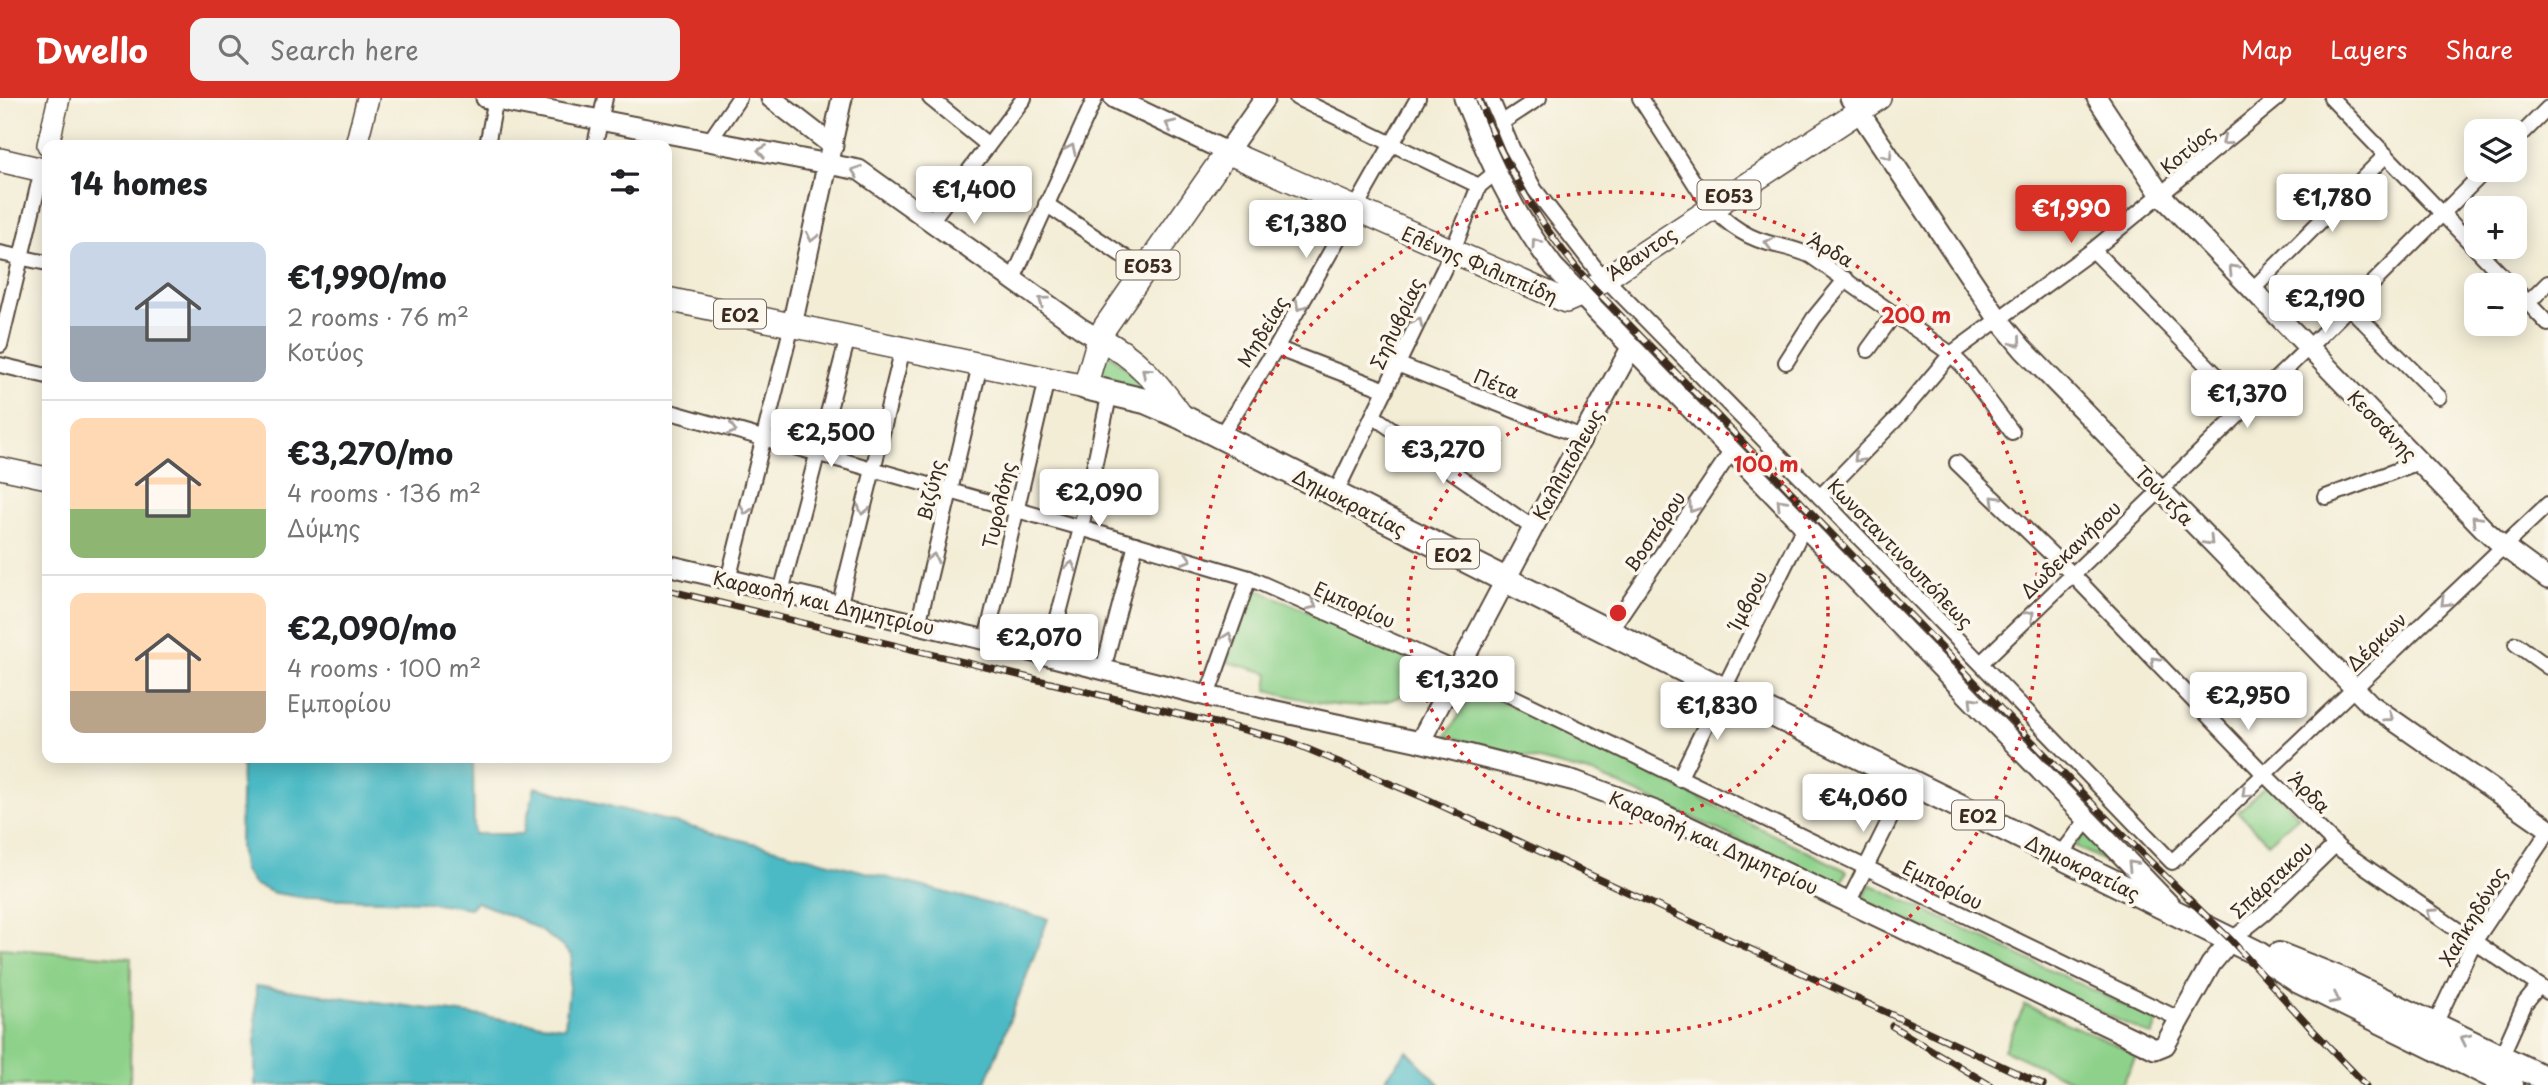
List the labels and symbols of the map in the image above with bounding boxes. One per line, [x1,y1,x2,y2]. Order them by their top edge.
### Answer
street label: Κοτύος [2154,118,2220,180]
one-way arrow [1165,119,1177,133]
one-way arrow [2221,133,2233,146]
one-way arrow [756,144,768,159]
one-way arrow [1063,144,1077,157]
one-way arrow [1880,147,1892,160]
one-way arrow [851,165,863,179]
pin: €1,400 [917,166,1031,226]
pin: €1,780 [2275,174,2389,234]
road number: ΕΟ53 [1698,180,1760,210]
pin: €1,990 [2014,186,2128,245]
pin: €1,380 [1249,200,1363,260]
street label: Ελένης Φιλιππίδη [1398,219,1562,309]
street label: Άβαντος [1601,219,1681,287]
street label: Άρδα [1803,225,1859,273]
one-way arrow [806,230,821,242]
one-way arrow [1763,236,1775,251]
one-way arrow [1532,238,1544,251]
road number: ΕΟ53 [1116,250,1180,280]
one-way arrow [2229,264,2242,277]
street label: Σηλυβρίας [1363,272,1430,373]
pin: €2,190 [2268,275,2382,335]
street label: Μηδείας [1230,290,1294,372]
one-way arrow [1038,296,1051,309]
text: 200 m [1881,298,1951,330]
one-way arrow [1295,299,1308,312]
road number: ΕΟ2 [714,300,766,328]
one-way arrow [1409,317,1423,329]
one-way arrow [2009,334,2021,347]
street label: Πέτα [1470,361,1524,405]
one-way arrow [1141,368,1154,380]
pin: €1,370 [2190,370,2304,430]
street label: Κεσσάνης [2342,383,2424,467]
street label: Καλλιπόλεως [1525,403,1609,525]
pin: €2,500 [774,410,888,469]
one-way arrow [726,421,738,436]
pin: €3,270 [1386,426,1500,486]
text: 100 m [1733,447,1799,479]
one-way arrow [1854,449,1867,462]
street label: Βιζύης [909,457,951,523]
street label: Τυρολόης [974,459,1022,551]
street label: Τούντζα [2129,459,2201,531]
street label: Δημοκρατίας [1288,461,1412,543]
pin: €2,090 [1042,470,1156,529]
street label: Κωνσταντινουπόλεως [1822,472,1980,634]
street label: Βοσπόρου [1617,485,1691,577]
street label: Δωδεκανήσου [2013,494,2127,604]
one-way arrow [1990,495,2003,508]
one-way arrow [1776,498,1789,511]
one-way arrow [1689,500,1701,513]
one-way arrow [857,503,871,515]
one-way arrow [740,504,754,516]
one-way arrow [2472,516,2485,529]
one-way arrow [2201,533,2214,546]
road number: ΕΟ2 [1427,540,1479,568]
one-way arrow [1180,551,1192,566]
one-way arrow [925,552,940,564]
one-way arrow [1063,560,1077,572]
street label: Καραολή και Δημητρίου [711,563,937,641]
street label: Ίμβρου [1720,566,1773,636]
street label: Εμπορίου [1310,574,1400,634]
one-way arrow [2440,593,2453,606]
one-way arrow [1304,597,1317,611]
centre of rings [1606,601,1630,625]
street label: Δέρκων [2340,605,2412,677]
one-way arrow [2022,611,2034,623]
pin: €2,070 [982,614,1096,674]
one-way arrow [1220,632,1234,644]
pin: €1,320 [1400,656,1514,716]
one-way arrow [2151,656,2164,669]
pin: €2,950 [2191,672,2305,732]
pin: €1,830 [1660,682,1774,742]
one-way arrow [1969,697,1982,710]
one-way arrow [2381,709,2394,722]
street label: Άρδα [2283,765,2337,819]
pin: €4,060 [1806,774,1920,834]
street label: Καραολή και Δημητρίου [1605,783,1823,901]
one-way arrow [2241,785,2254,798]
road number: ΕΟ2 [1952,800,2004,830]
street label: Δημοκρατίας [2021,827,2145,907]
street label: Σπάρτακου [2224,834,2318,924]
street label: Εμπορίου [1898,852,1988,916]
one-way arrow [2127,860,2140,873]
street label: Χαλκηδόνος [2431,861,2513,971]
one-way arrow [2426,908,2439,921]
one-way arrow [2328,990,2340,1004]
one-way arrow [2460,1033,2472,1047]

